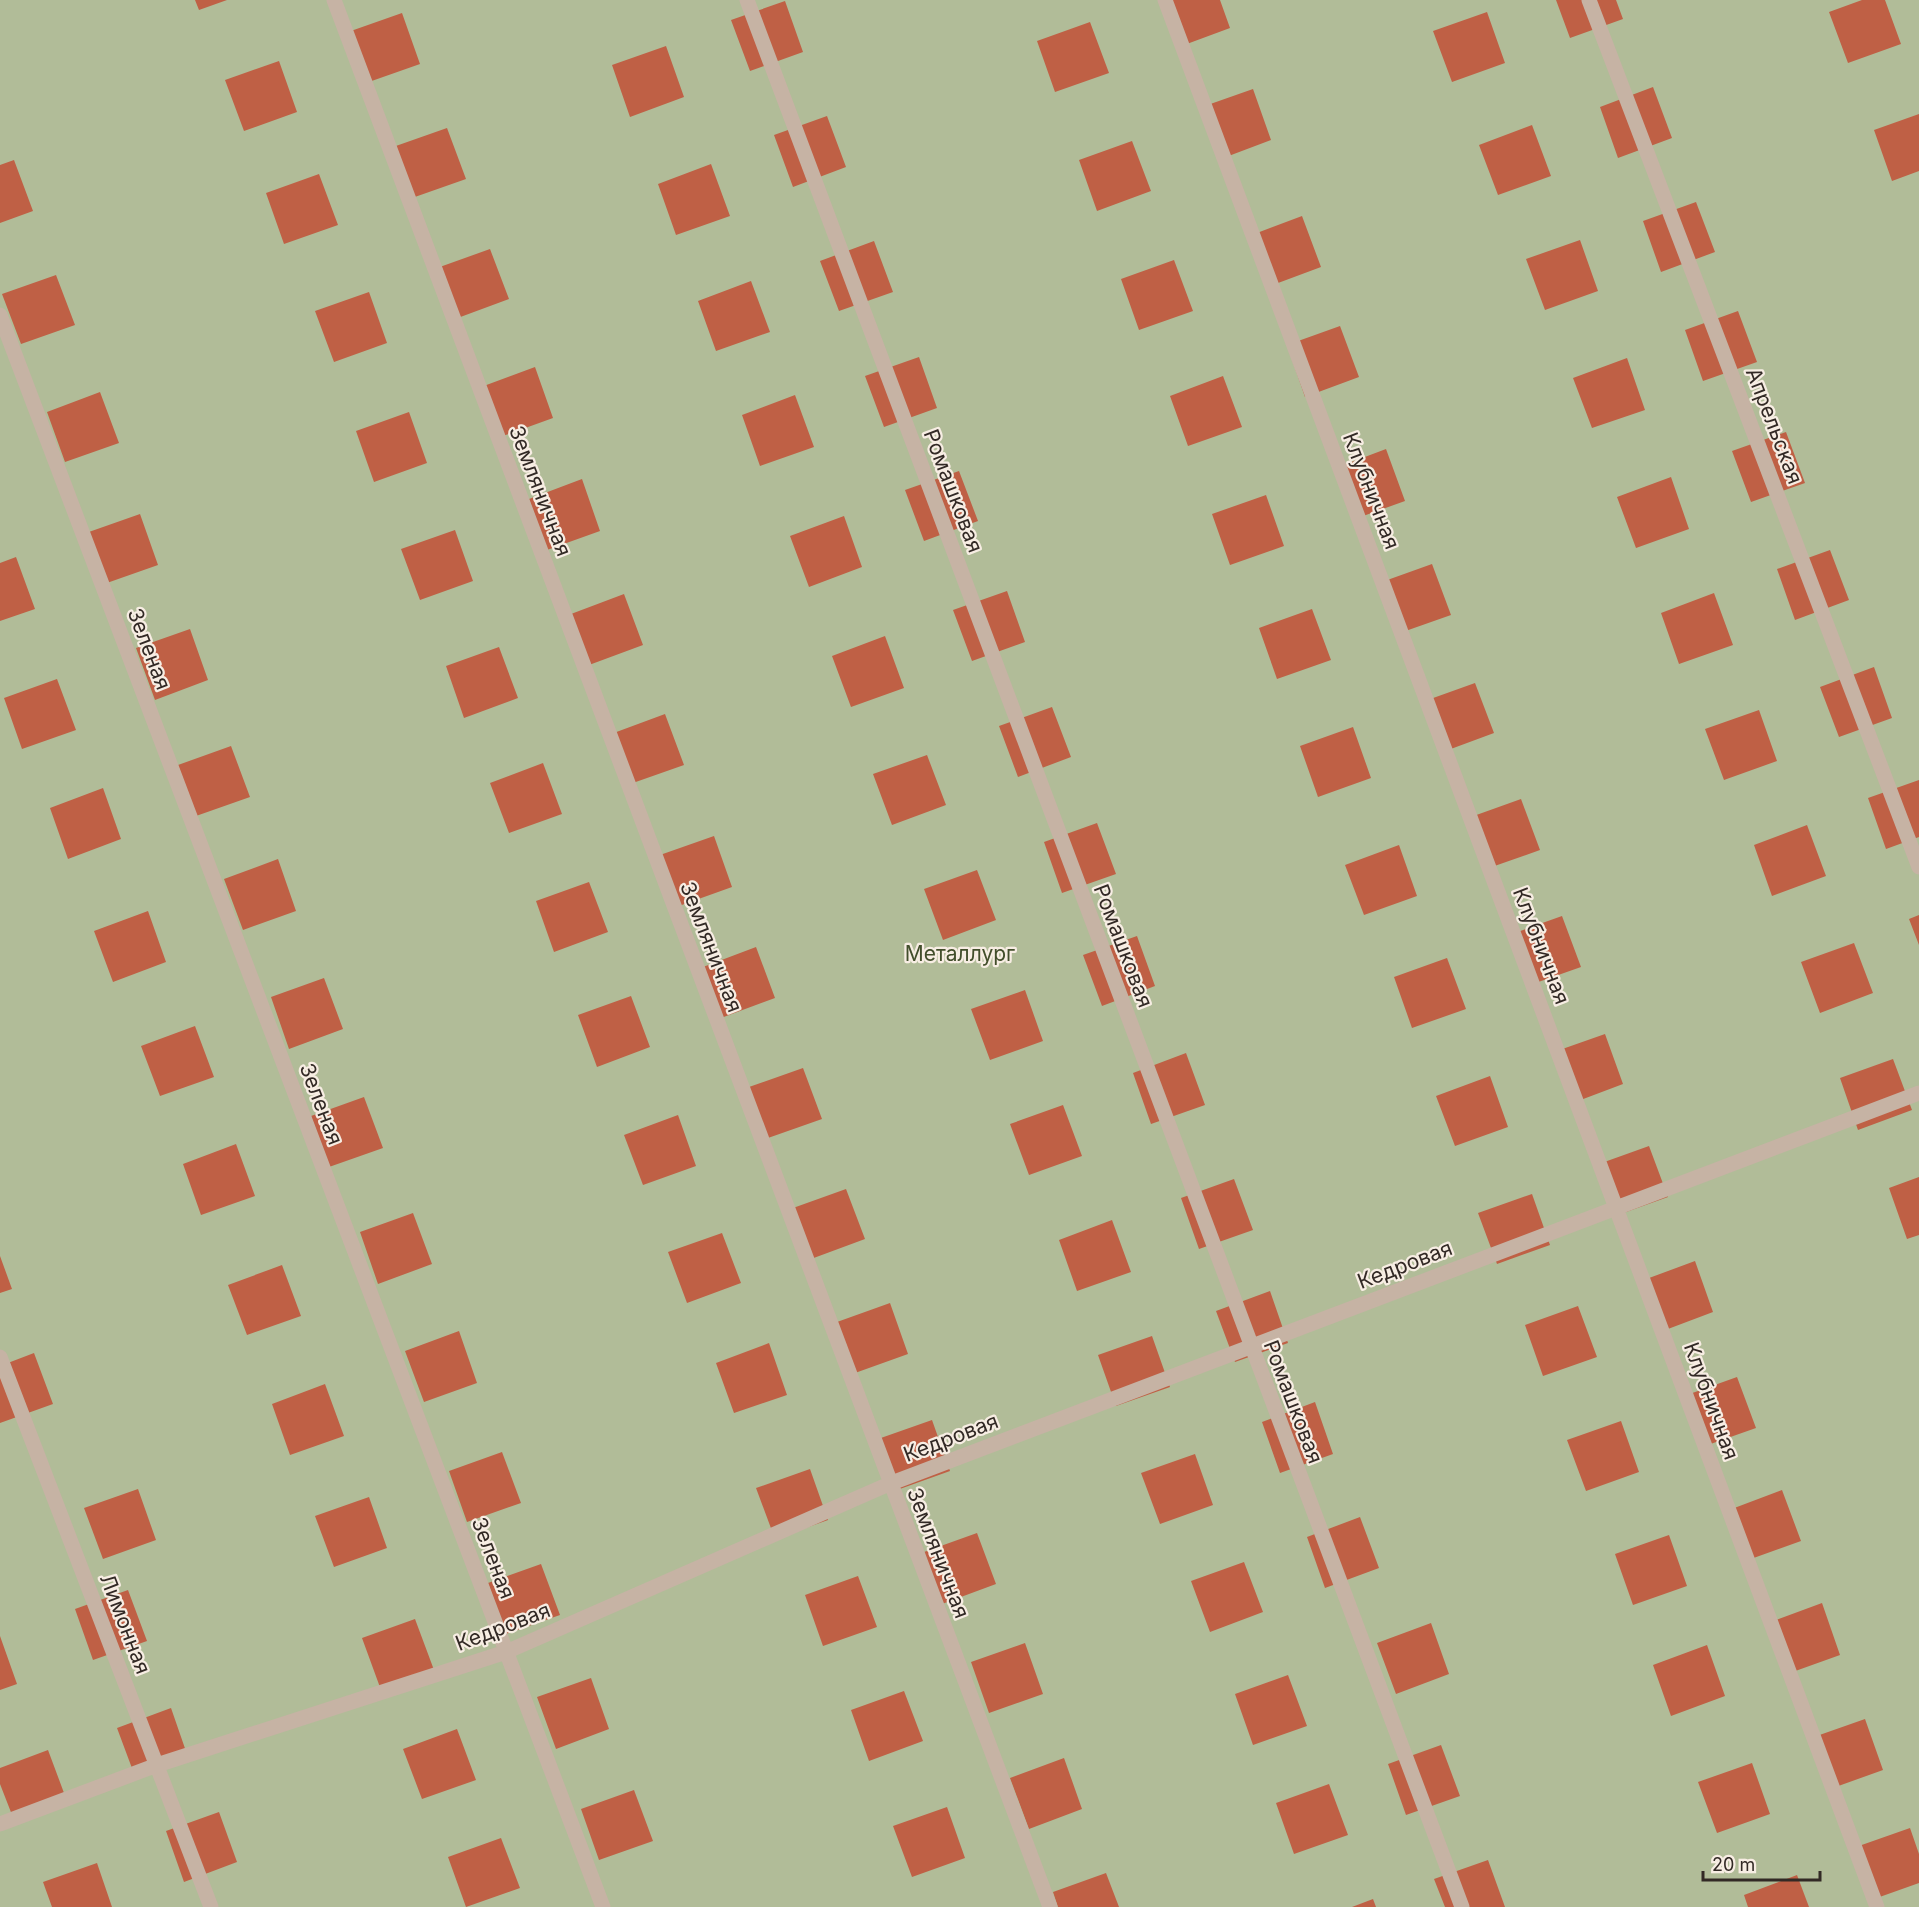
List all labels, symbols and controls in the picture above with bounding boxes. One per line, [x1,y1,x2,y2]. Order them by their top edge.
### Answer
street label: Апрельская [1741,364,1808,488]
street label: Земляничная [504,422,577,560]
street label: Ромашковая [919,426,988,556]
street label: Клубничная [1338,429,1405,553]
street label: Зеленая [122,604,176,693]
street label: Земляничная [675,878,748,1016]
street label: Ромашковая [1089,881,1158,1011]
street label: Клубничная [1508,884,1575,1008]
park label: Металлург [905,941,1015,966]
street label: Зеленая [294,1059,348,1148]
street label: Кедровая [1354,1235,1456,1294]
street label: Ромашковая [1259,1337,1328,1467]
street label: Клубничная [1679,1339,1744,1463]
street label: Кедровая [900,1408,1002,1467]
street label: Земляничная [902,1484,975,1622]
street label: Зеленая [466,1513,520,1602]
street label: Лимонная [95,1570,156,1677]
street label: Кедровая [452,1597,554,1656]
scale bar [1703,1844,1820,1882]
text: 20 m [1712,1854,1755,1875]

